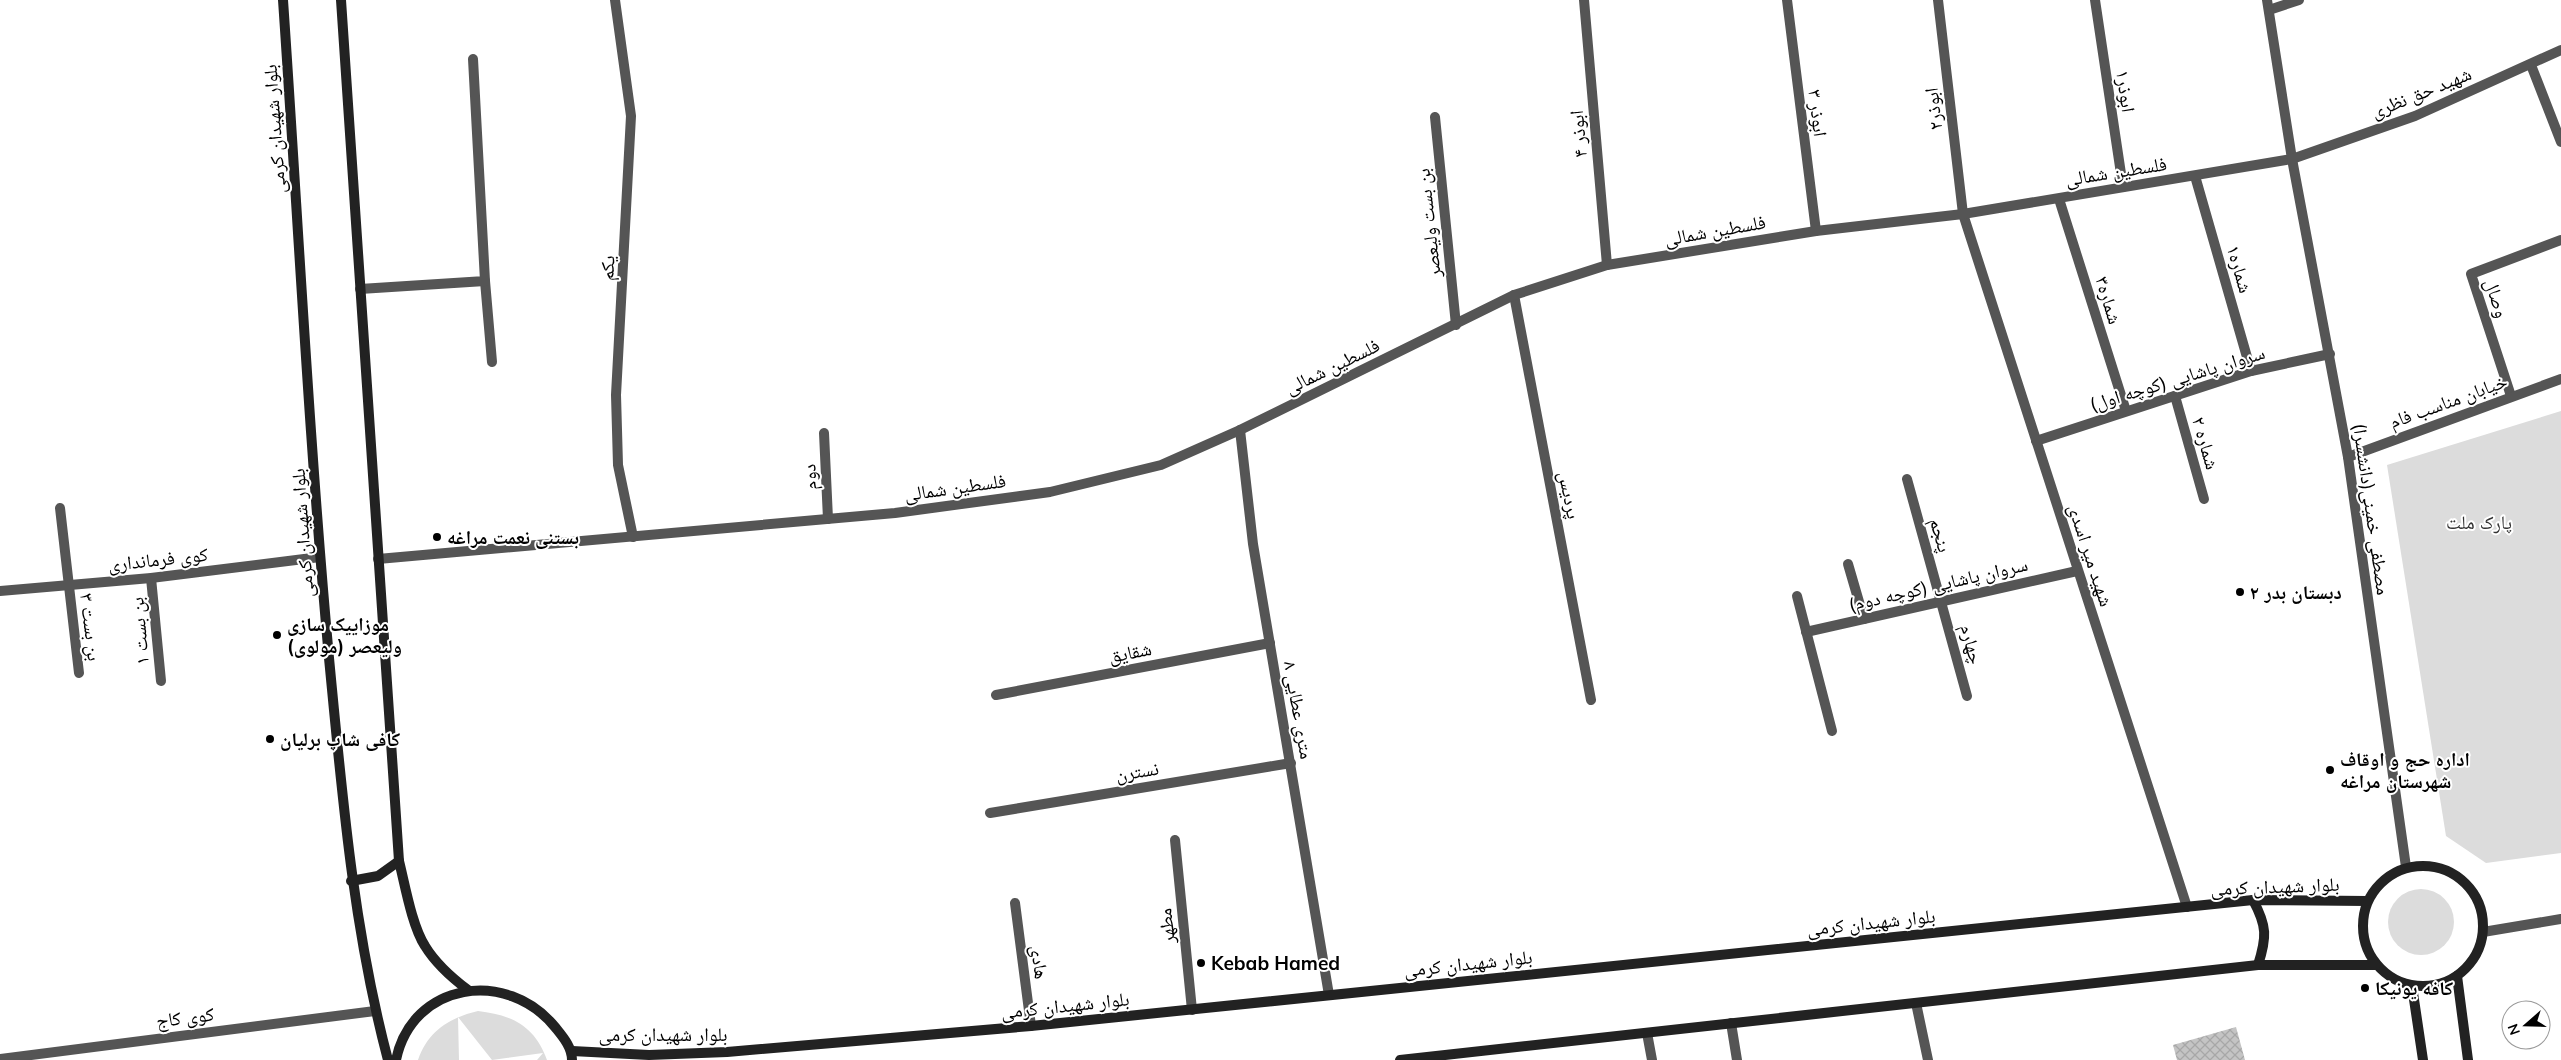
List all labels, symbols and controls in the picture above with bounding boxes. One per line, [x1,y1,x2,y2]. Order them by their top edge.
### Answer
street label: شهید حق نظری [2367,61,2475,123]
street label: بلوار شهیدان کرمی [258,64,290,194]
street label: ابوذر۱ [2111,68,2141,114]
street label: ابوذر۲ [1919,87,1947,131]
street label: ابوذر ۳ [1803,88,1833,138]
street label: ابوذر ۴ [1564,109,1592,159]
street label: فلسطین شمالی [2064,151,2168,191]
street label: بن بست ولیعصر [1410,167,1446,280]
street label: فلسطین شمالی [1663,209,1767,251]
street label: شماره۱ [2222,242,2258,296]
street label: یکم [594,255,621,281]
street label: شماره۳ [2090,273,2128,327]
street label: وصال [2479,275,2515,321]
street label: فلسطین شمالی [1281,333,1383,399]
street label: سروان پاشایی (کوچه اول) [2086,340,2268,416]
street label: خیابان مناسب فام [2386,369,2511,435]
street label: شماره ۲ [2187,414,2225,472]
street label: (دانشسرا)مصطفی خمینی [2348,422,2396,596]
street label: دوم [796,463,824,491]
street label: بلوار شهیدان کرمی [286,468,318,598]
street label: فلسطین شمالی [903,468,1007,506]
street label: پردیس [1554,469,1586,521]
street label: شهید میر اسدی [2063,501,2119,609]
park label: پارک ملت [2446,510,2512,534]
street label: پنجم [1924,515,1957,555]
place label: بستنی نعمت مراغه [447,525,579,549]
marker: بستنی نعمت مراغه [431,531,443,543]
street label: کوی فرمانداری [107,542,209,576]
street label: سروان پاشایی (کوچه دوم) [1846,552,2030,618]
place label: دبستان بدر ۲ [2250,580,2342,604]
marker: دبستان بدر ۲ [2234,586,2246,598]
street label: بن بست ۳ [75,592,107,662]
street label: بن بست ۱ [124,596,154,666]
place label: موزاییک سازی ولیعصر (مولوی) [287,612,402,658]
street label: چهارم [1953,621,1989,667]
marker: موزاییک سازی ولیعصر (مولوی) [271,629,283,641]
street label: شقایق [1106,636,1154,668]
street label: ۸ متری عطایی [1279,659,1319,761]
place label: کافی شاپ برلیان [280,727,401,751]
marker: کافی شاپ برلیان [264,733,276,745]
place label: اداره حج و اوقاف شهرستان مراغه [2340,747,2470,793]
street label: نسترن [1114,756,1160,786]
marker: اداره حج و اوقاف شهرستان مراغه [2324,764,2336,776]
street label: بلوار شهیدان کرمی [2210,872,2340,900]
street label: بلوار شهیدان کرمی [1806,903,1936,941]
street label: مطهر [1152,907,1180,946]
street label: هادی [1026,943,1054,981]
street label: بلوار شهیدان کرمی [1403,944,1533,982]
place label: Kebab Hamed [1211,951,1340,975]
marker: Kebab Hamed [1195,957,1207,969]
place label: کافه یونیکا [2375,976,2454,1000]
marker: کافه یونیکا [2359,982,2371,994]
street label: بلوار شهیدان کرمی [1000,986,1130,1024]
north arrow [2501,1000,2551,1050]
street label: کوی کاج [155,1002,215,1032]
text: N [2504,1021,2524,1037]
street label: بلوار شهیدان کرمی [598,1022,728,1046]

